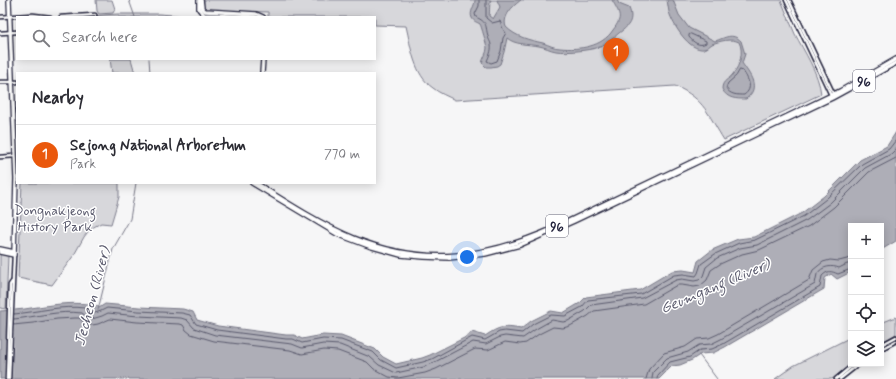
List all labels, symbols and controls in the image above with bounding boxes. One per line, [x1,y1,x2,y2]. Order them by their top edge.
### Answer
search box [16,16,376,60]
icon: search [30,27,52,49]
text: Search here [62,28,138,48]
pin: 1 [603,38,629,71]
road number: 96 [853,70,875,92]
text: Nearby [32,87,84,109]
text: Sejong National Arboretum [70,136,246,156]
text: 1 [42,146,48,163]
text: 770 m [324,146,360,163]
text: Park [70,156,96,173]
park label: Dongnakjeong History Park [14,202,96,236]
road number: 96 [546,215,568,237]
map controls [848,223,884,367]
button: + [848,223,884,259]
water label: Jecheon (River) [70,243,116,348]
your location [457,247,477,267]
water label: Geumgang (River) [658,254,776,321]
button: − [848,259,884,295]
button: locate [848,295,884,331]
button: layers [848,331,884,367]

